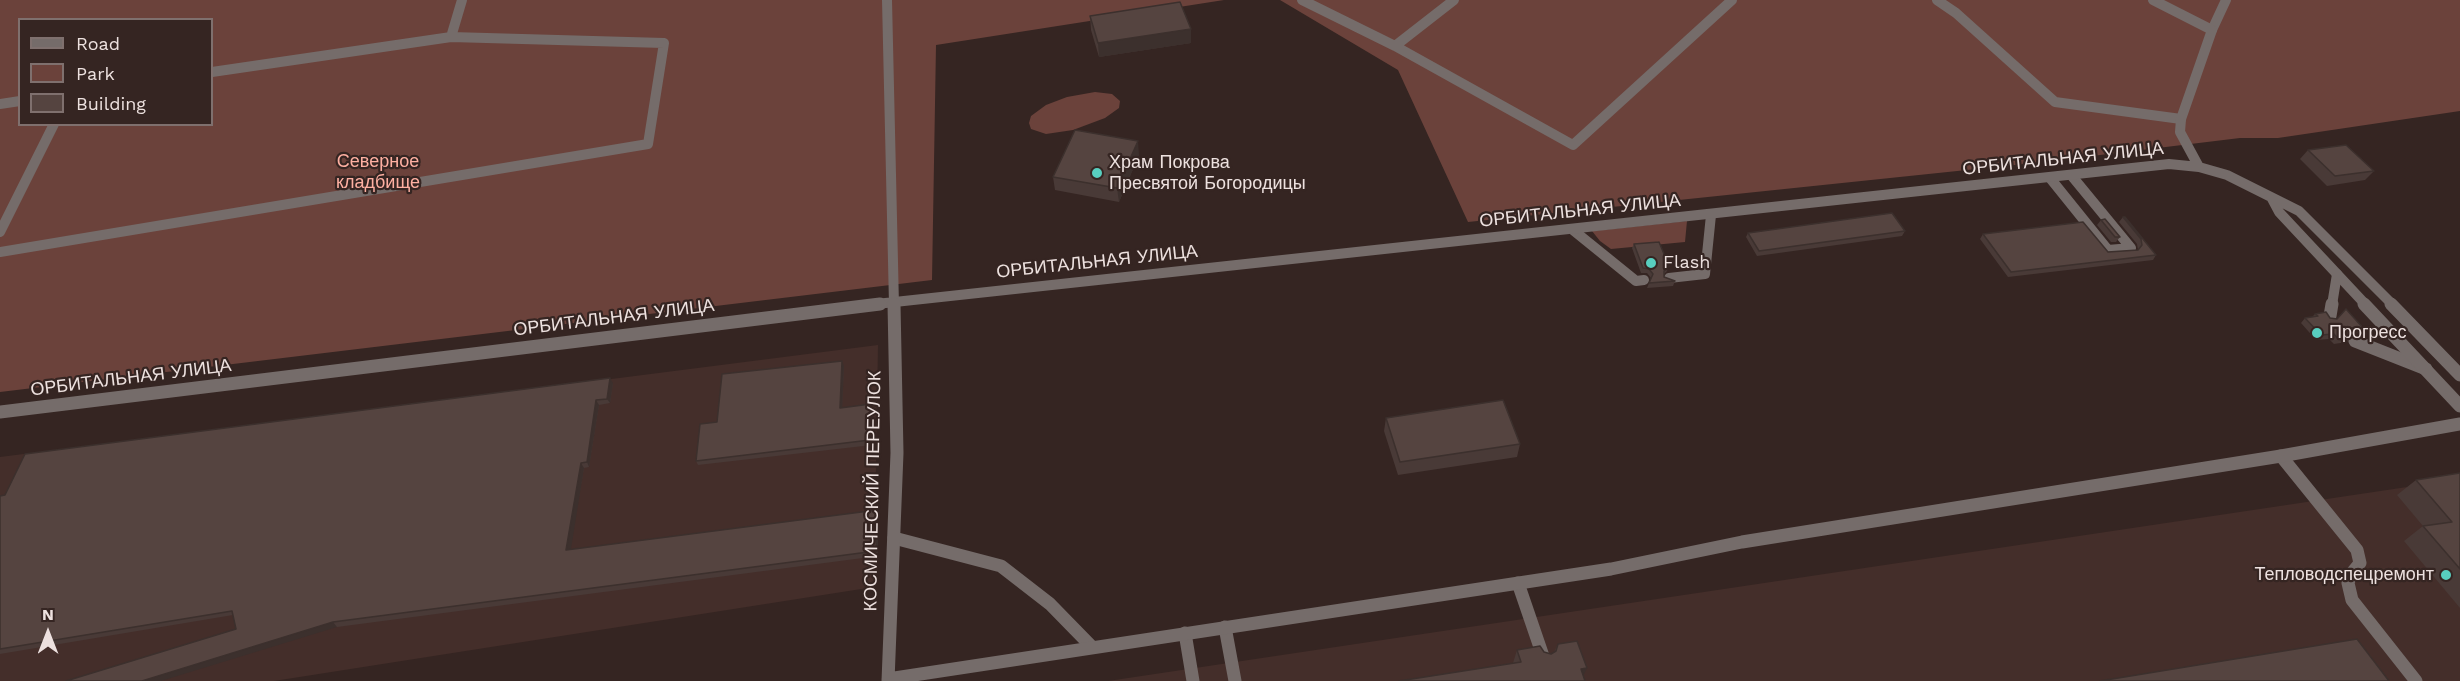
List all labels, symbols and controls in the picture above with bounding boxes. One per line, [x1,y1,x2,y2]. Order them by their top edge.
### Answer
legend [18,18,213,126]
text: Road [76,33,120,54]
text: Park [76,63,115,84]
text: Building [76,93,146,114]
street label: ОРБИТАЛЬНАЯ УЛИЦА [1961,138,2165,180]
park label: Северное кладбище [336,151,420,194]
place label: Храм Покрова Пресвятой Богородицы [1109,152,1306,195]
marker: Храм Покрова Пресвятой Богородицы [1090,166,1104,180]
street label: ОРБИТАЛЬНАЯ УЛИЦА [1478,190,1682,232]
street label: ОРБИТАЛЬНАЯ УЛИЦА [995,241,1199,283]
place label: Flash [1663,252,1710,274]
marker: Flash [1644,256,1658,270]
street label: ОРБИТАЛЬНАЯ УЛИЦА [512,295,716,341]
place label: Прогресс [2329,322,2407,344]
marker: Прогресс [2310,326,2324,340]
street label: ОРБИТАЛЬНАЯ УЛИЦА [29,355,233,401]
street label: КОСМИЧЕСКИЙ ПЕРЕУЛОК [860,371,886,611]
place label: Тепловодспецремонт [2254,564,2434,586]
marker: Тепловодспецремонт [2439,568,2453,582]
north arrow [18,603,78,663]
text: N [42,605,54,624]

